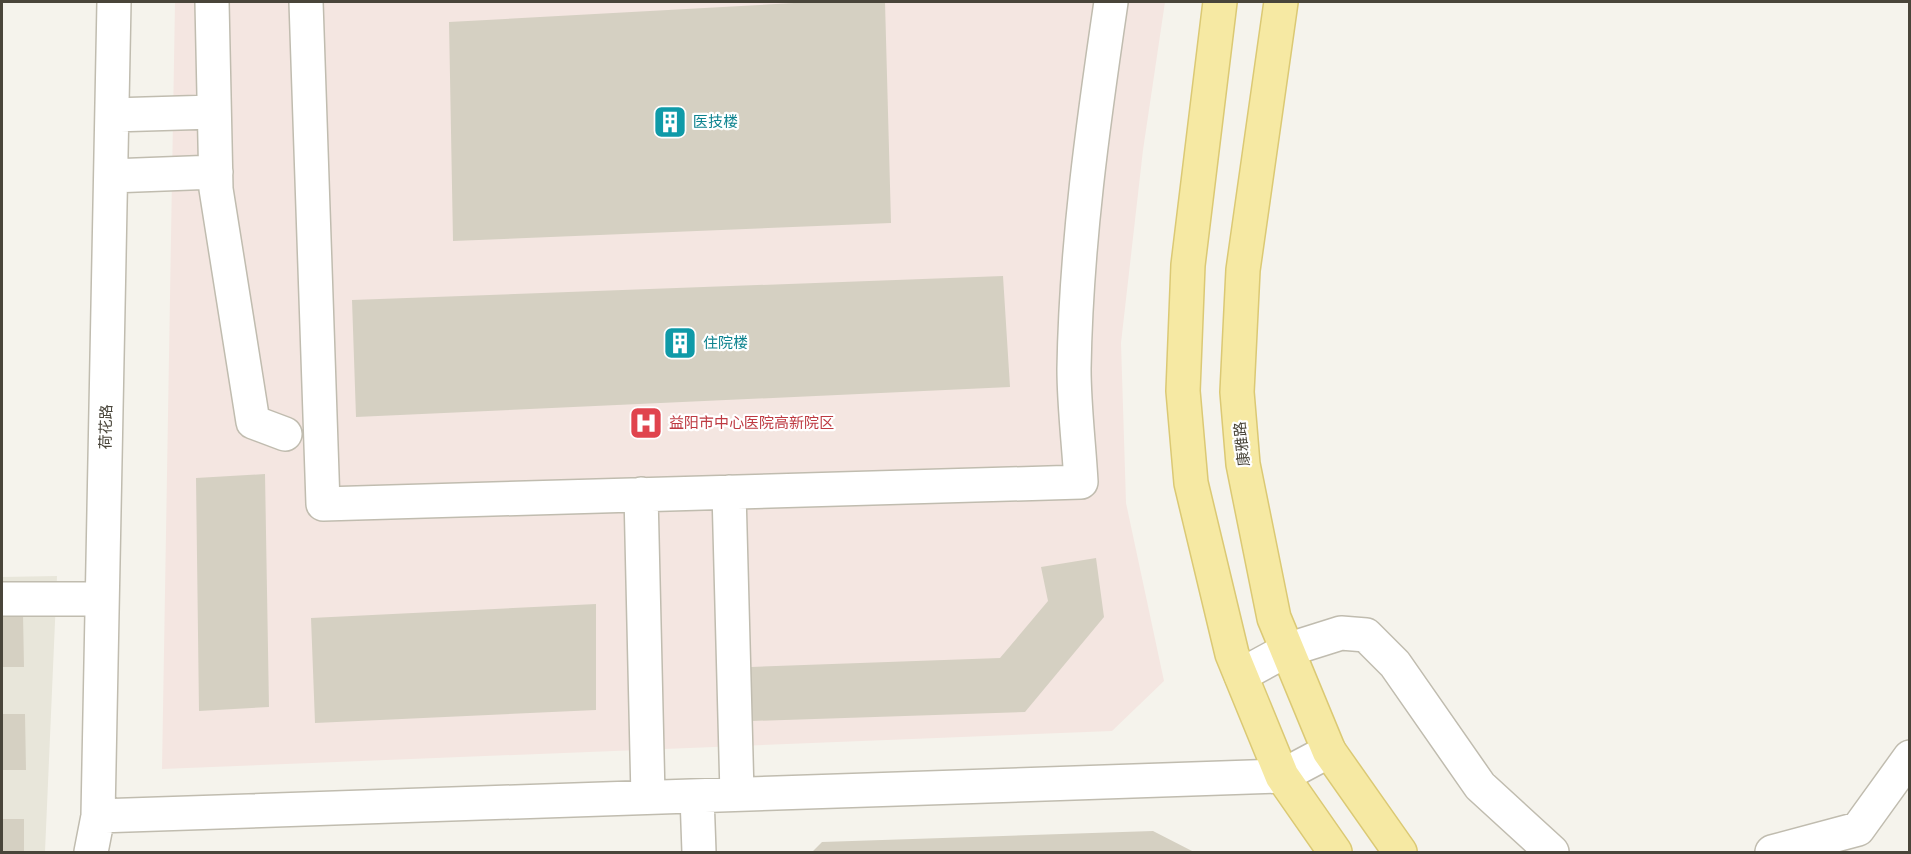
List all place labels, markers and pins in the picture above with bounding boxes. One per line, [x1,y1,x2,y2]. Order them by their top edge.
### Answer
building icon: 医技楼 [652,104,688,140]
place label: 医技楼 [693,113,738,131]
building icon: 住院楼 [662,325,698,361]
place label: 住院楼 [703,334,748,352]
hospital icon: 益阳市中心医院高新院区 [628,405,664,441]
place label: 益阳市中心医院高新院区 [669,414,834,432]

